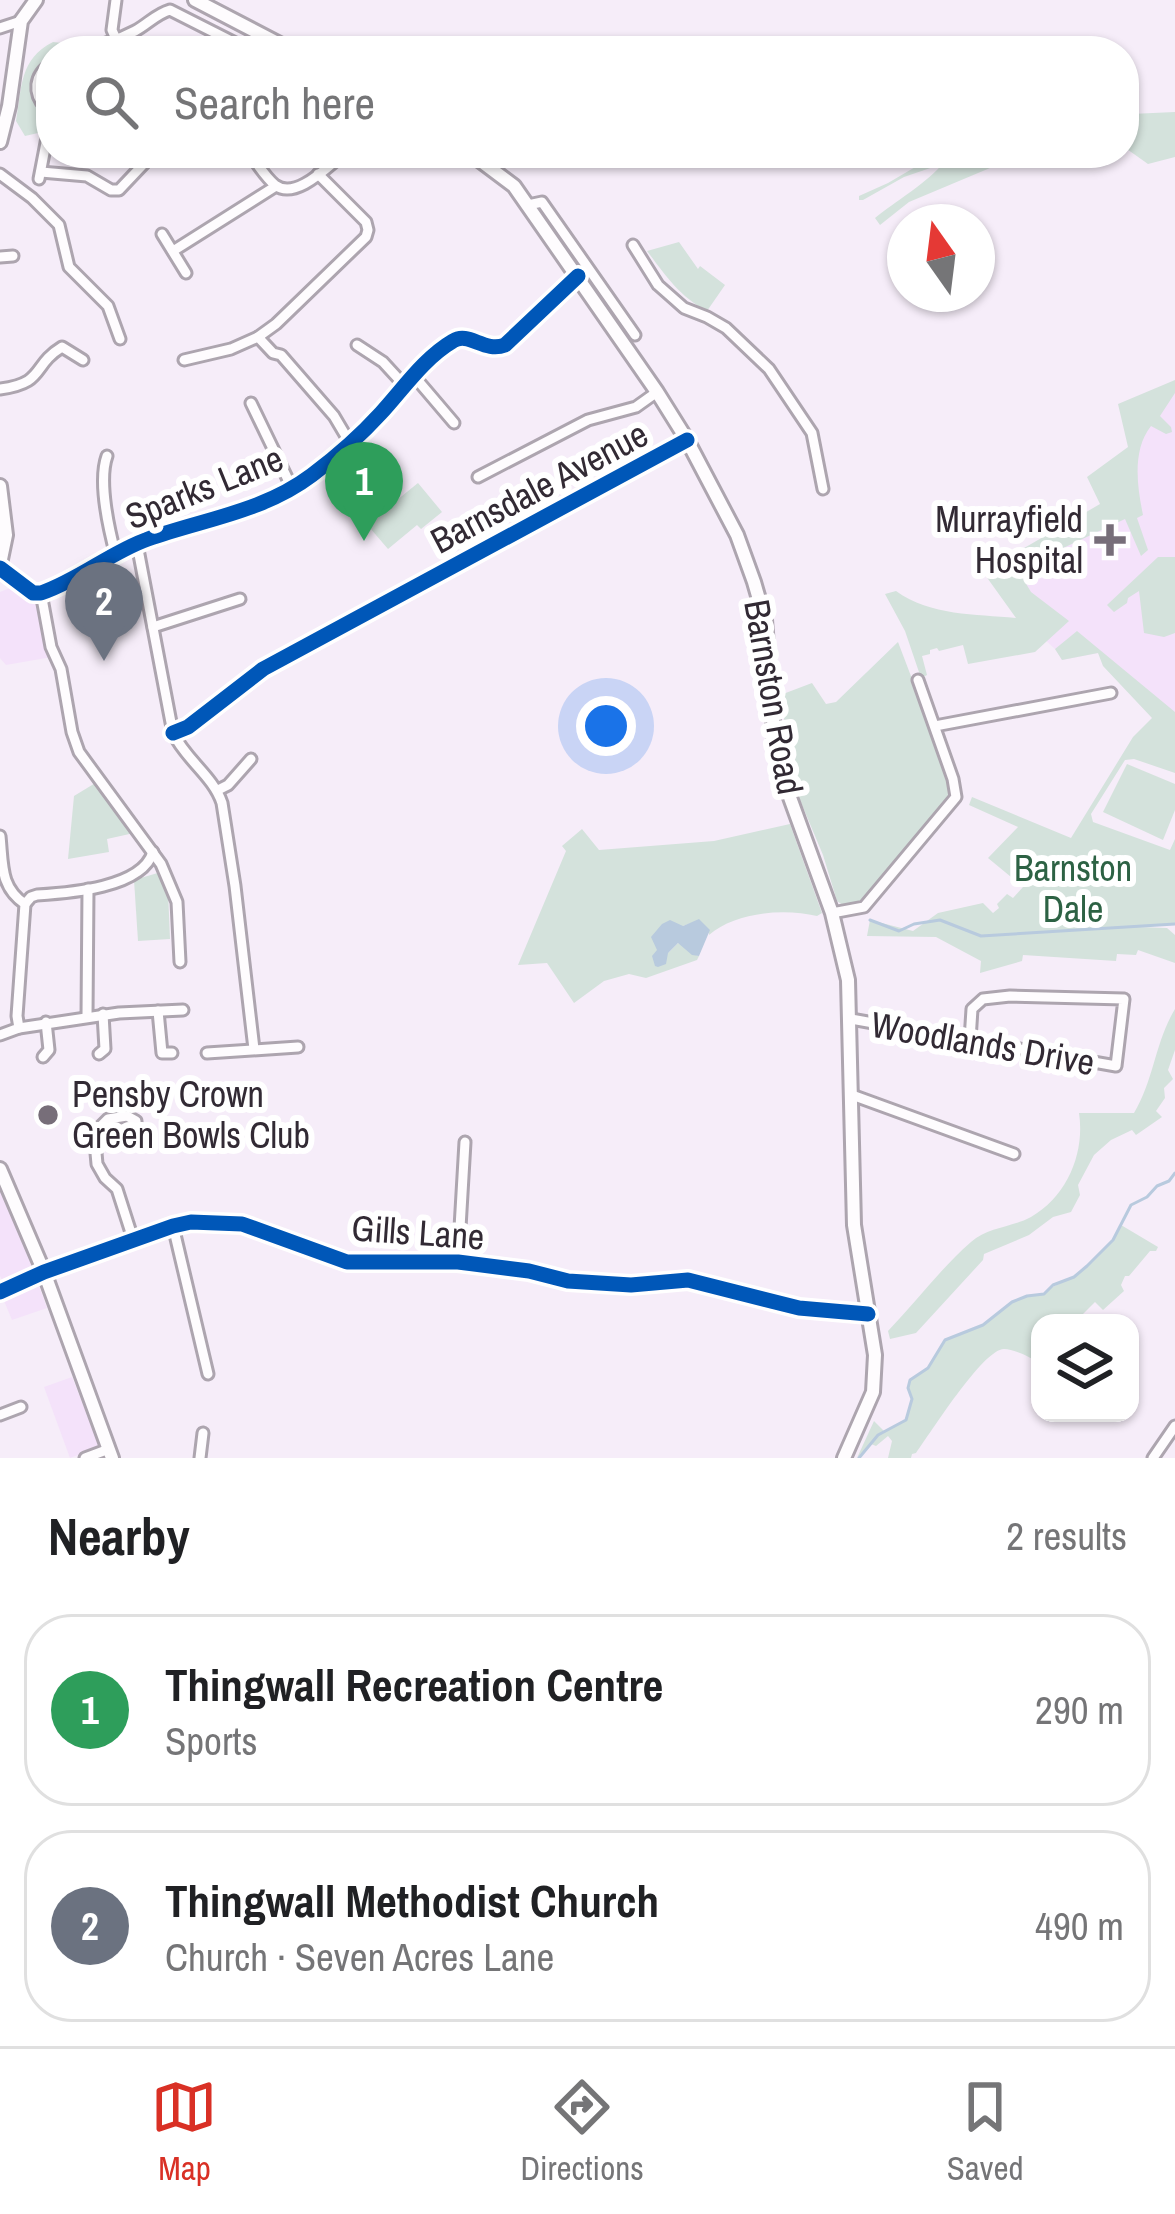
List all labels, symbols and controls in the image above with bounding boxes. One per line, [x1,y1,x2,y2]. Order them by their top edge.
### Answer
search box [36,36,1139,168]
icon: search [78,69,144,135]
text: Search here [174,72,375,133]
north arrow [887,204,995,312]
street label: Barnsdale Avenue [422,410,656,564]
street label: Sparks Lane [118,434,290,540]
pin: 1 [325,442,403,541]
place label: Murrayfield Hospital [935,495,1083,584]
marker: Murrayfield Hospital [1094,524,1126,556]
pin: 2 [65,562,143,661]
street label: Barnston Road [733,596,815,798]
your location [576,696,636,756]
park label: Barnston Dale [1014,844,1132,933]
street label: Woodlands Drive [868,1000,1098,1086]
place label: Pensby Crown Green Bowls Club [72,1070,310,1159]
marker: Pensby Crown Green Bowls Club [35,1102,61,1128]
street label: Gills Lane [350,1203,486,1261]
map controls [1031,1314,1139,1422]
button: layers [1031,1314,1139,1422]
text: Nearby [48,1502,190,1571]
text: 2 results [1006,1510,1127,1562]
text: Thingwall Recreation Centre [165,1654,663,1715]
text: 1 [81,1684,99,1736]
text: 290 m [1035,1684,1124,1736]
text: Sports [165,1715,257,1767]
text: Thingwall Methodist Church [165,1870,659,1931]
text: 2 [81,1900,99,1952]
text: 490 m [1035,1900,1124,1952]
text: Church · Seven Acres Lane [165,1931,554,1983]
tab: Map [151,2074,217,2190]
tab: Directions [520,2074,644,2190]
tab: Saved [947,2074,1023,2190]

